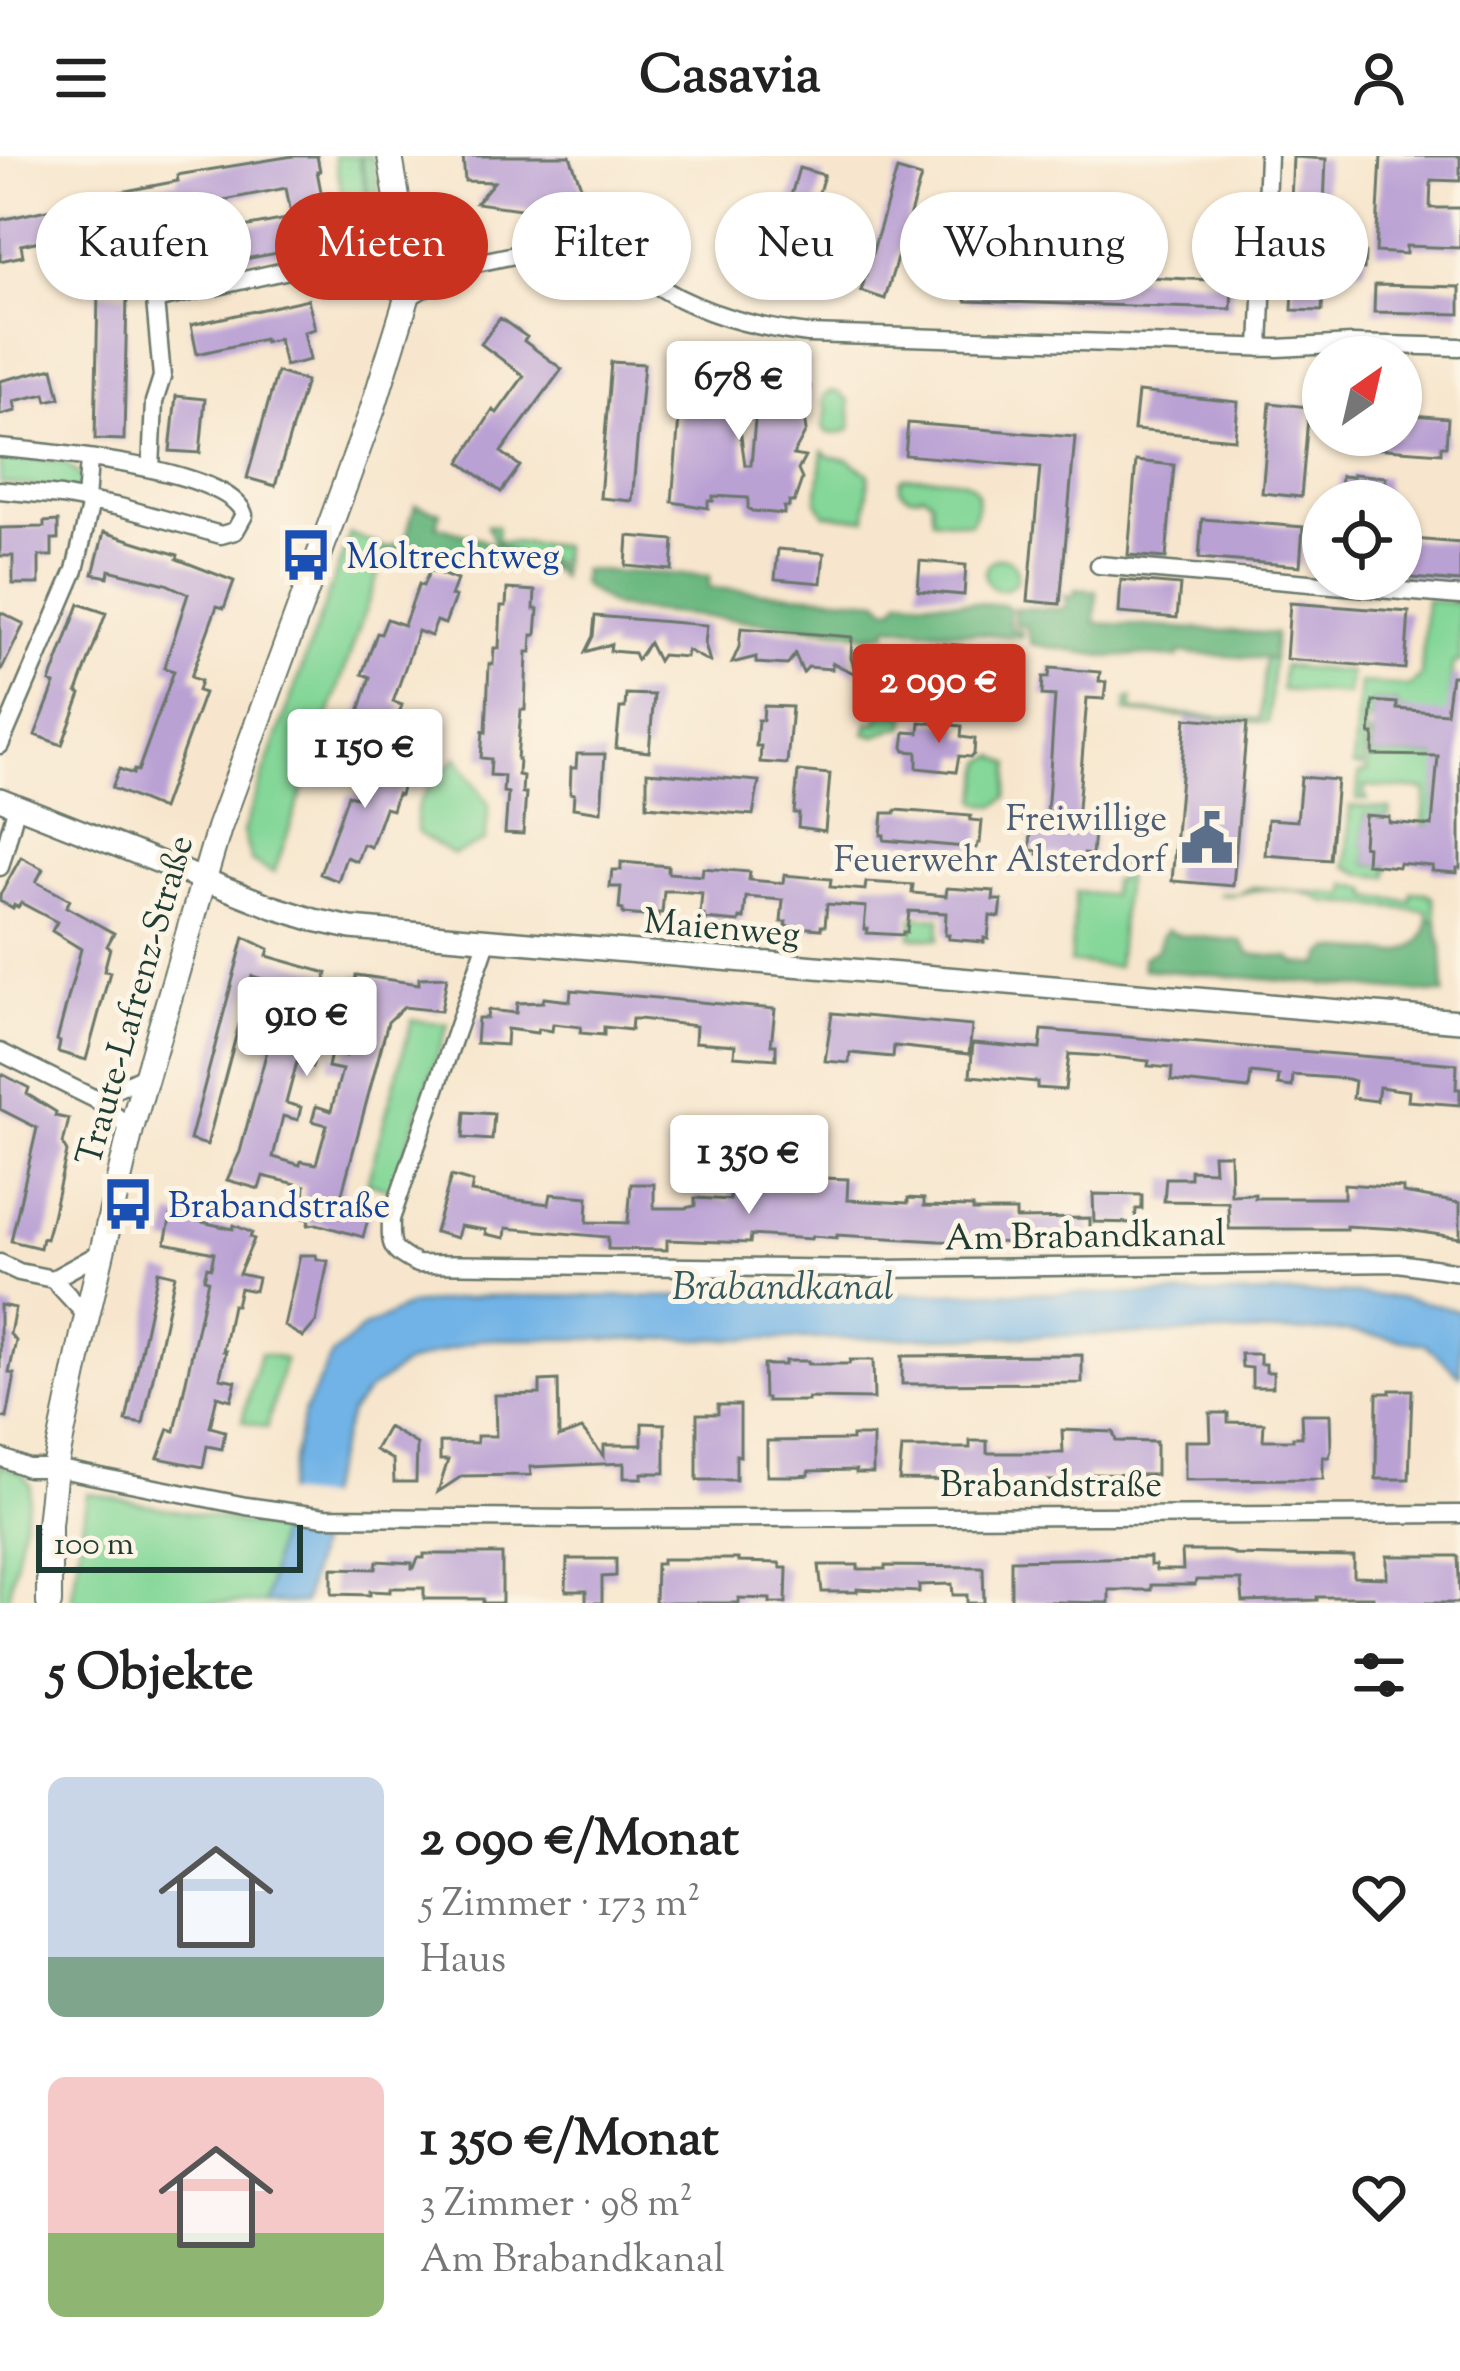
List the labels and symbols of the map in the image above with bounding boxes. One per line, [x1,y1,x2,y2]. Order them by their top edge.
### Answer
north arrow [1302,336,1422,456]
pin: 678 € [655,341,823,443]
bus stop icon: Moltrechtweg [277,526,335,584]
place label: Moltrechtweg [346,533,560,585]
pin: 2 090 € [828,644,1050,746]
pin: 1 150 € [254,709,476,811]
place label: Freiwillige Feuerwehr Alsterdorf [834,795,1169,888]
public building icon: Freiwillige Feuerwehr Alsterdorf [1178,809,1236,867]
street label: Traute-Lafrenz-Straße [65,830,209,1172]
street label: Maienweg [641,897,802,963]
pin: 910 € [223,977,391,1079]
pin: 1 350 € [638,1115,860,1217]
bus stop icon: Brabandstraße [99,1175,157,1233]
place label: Brabandstraße [168,1182,390,1234]
street label: Am Brabandkanal [944,1210,1226,1266]
water label: Brabandkanal [672,1262,894,1318]
street label: Brabandstraße [940,1461,1162,1513]
scale bar [36,1519,303,1572]

